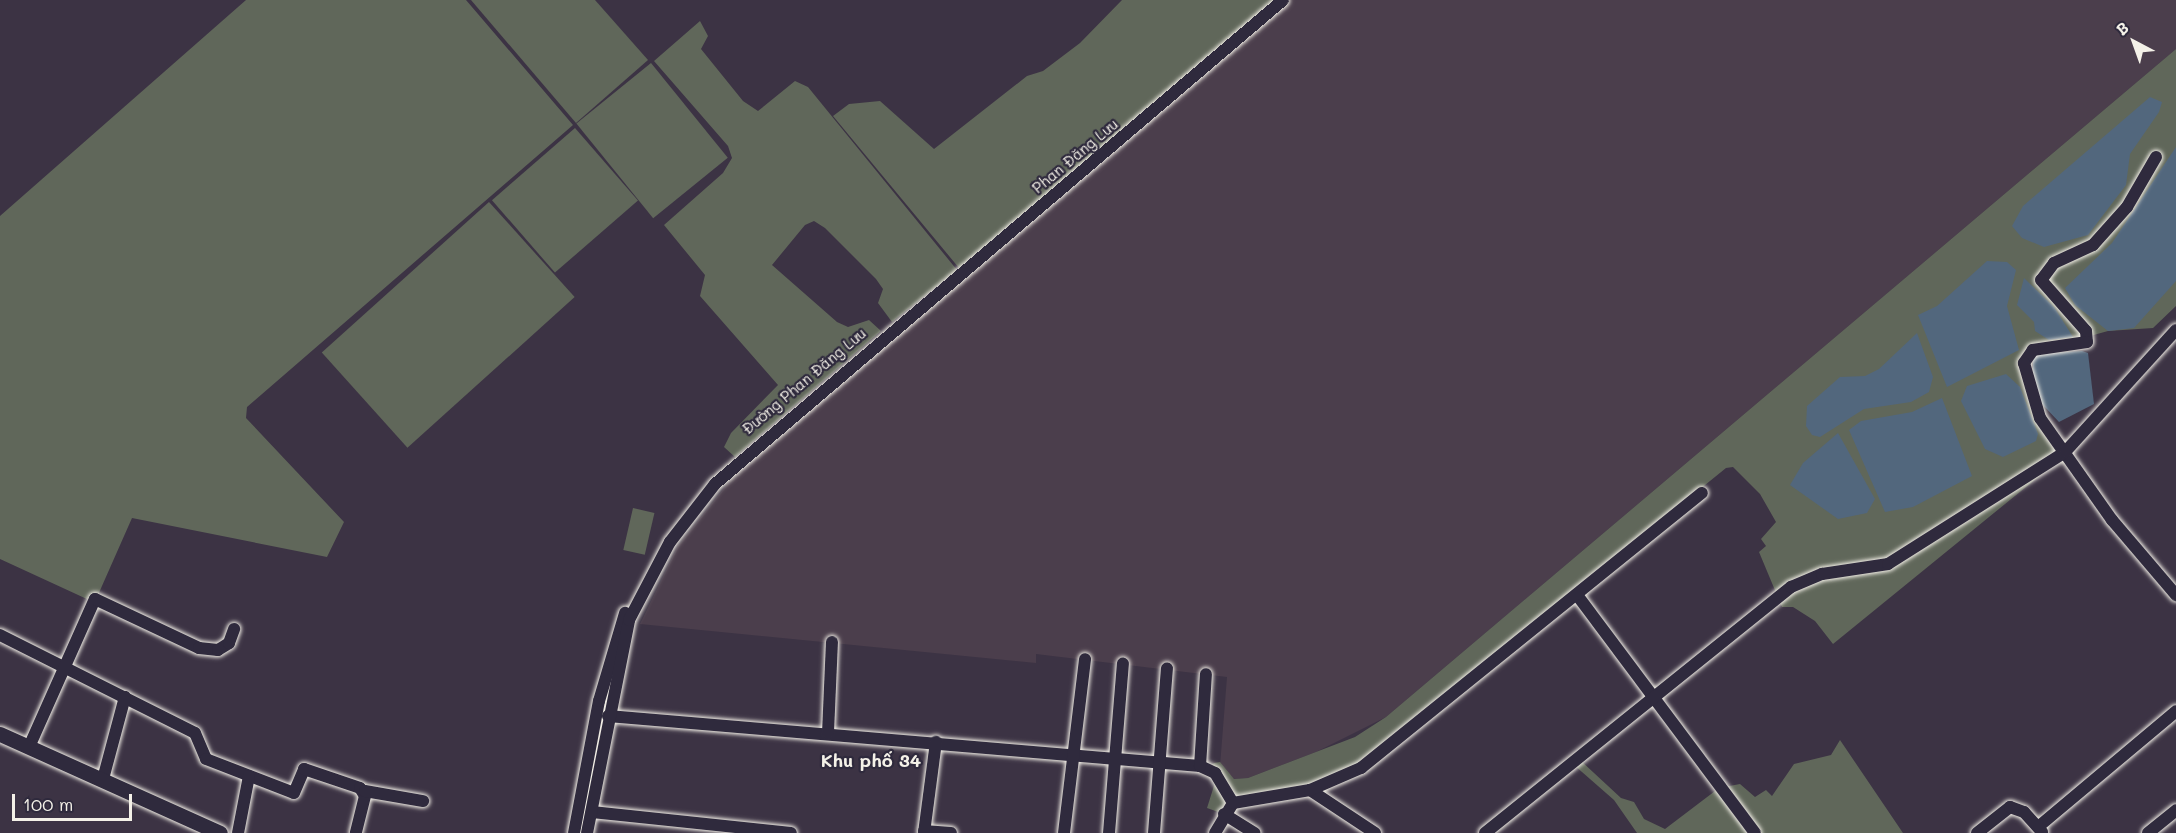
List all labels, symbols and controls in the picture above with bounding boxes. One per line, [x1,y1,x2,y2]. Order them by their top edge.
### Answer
north arrow [2104,12,2164,72]
text: B [2111,17,2133,40]
street label: Phan Đăng Lưu [1028,115,1122,197]
street label: Đường Phan Đăng Lưu [738,324,870,438]
district label: Khu phố 34 [821,749,921,771]
scale bar [15,782,135,820]
text: 100 m [23,792,73,816]

